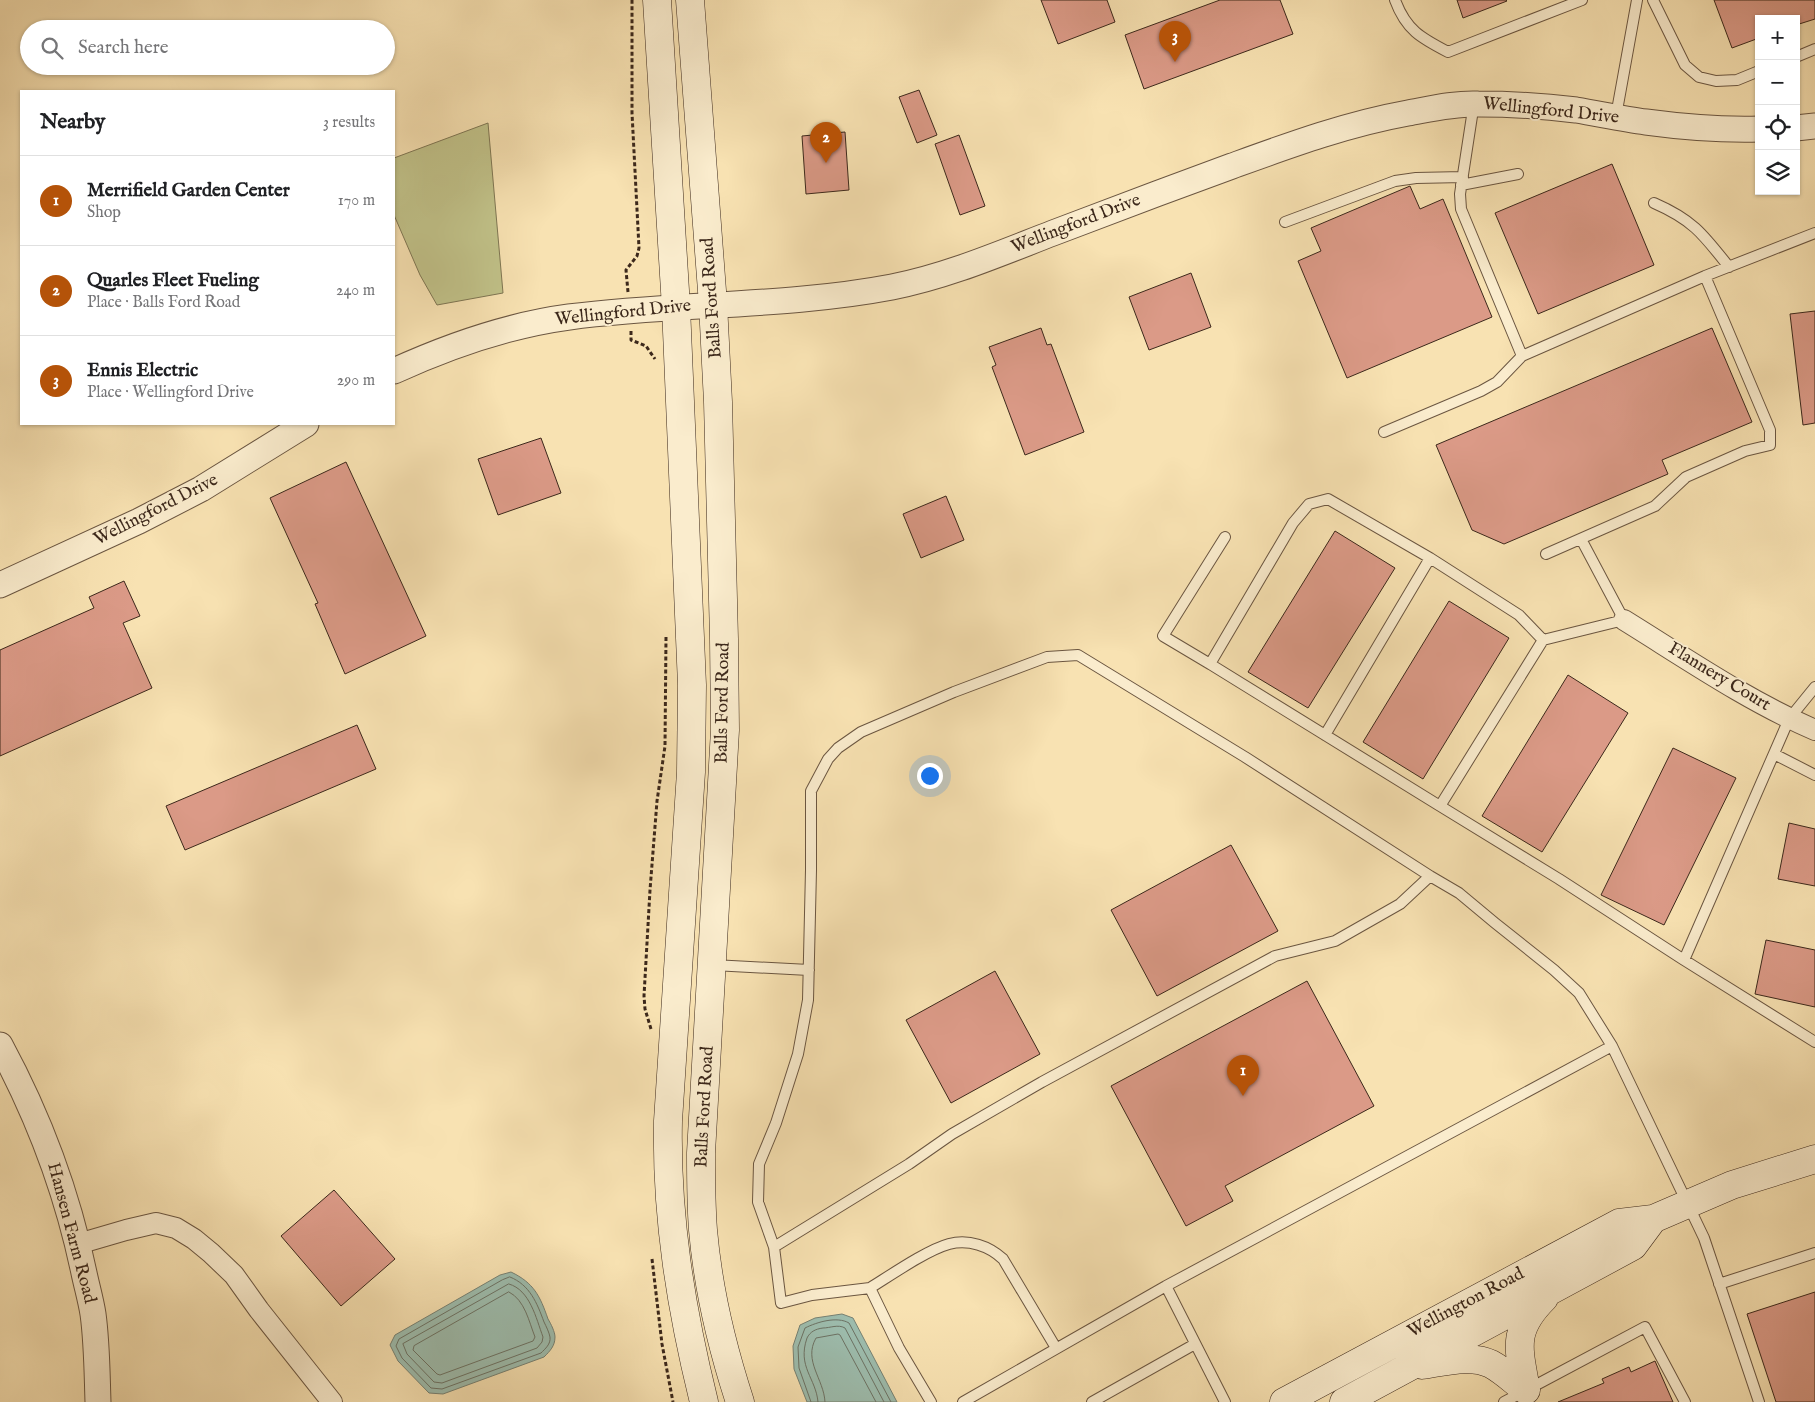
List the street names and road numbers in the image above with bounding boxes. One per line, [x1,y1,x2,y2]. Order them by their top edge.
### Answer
street label: Wellingford Drive [1482,92,1620,130]
street label: Wellingford Drive [1008,189,1144,259]
street label: Balls Ford Road [696,236,728,359]
street label: Wellingford Drive [554,294,692,332]
street label: Wellingford Drive [90,469,222,551]
street label: Flannery Court [1664,637,1774,717]
street label: Balls Ford Road [710,642,736,764]
street label: Balls Ford Road [690,1045,720,1168]
street label: Hansen Farm Road [41,1160,101,1306]
street label: Wellington Road [1404,1262,1529,1343]

